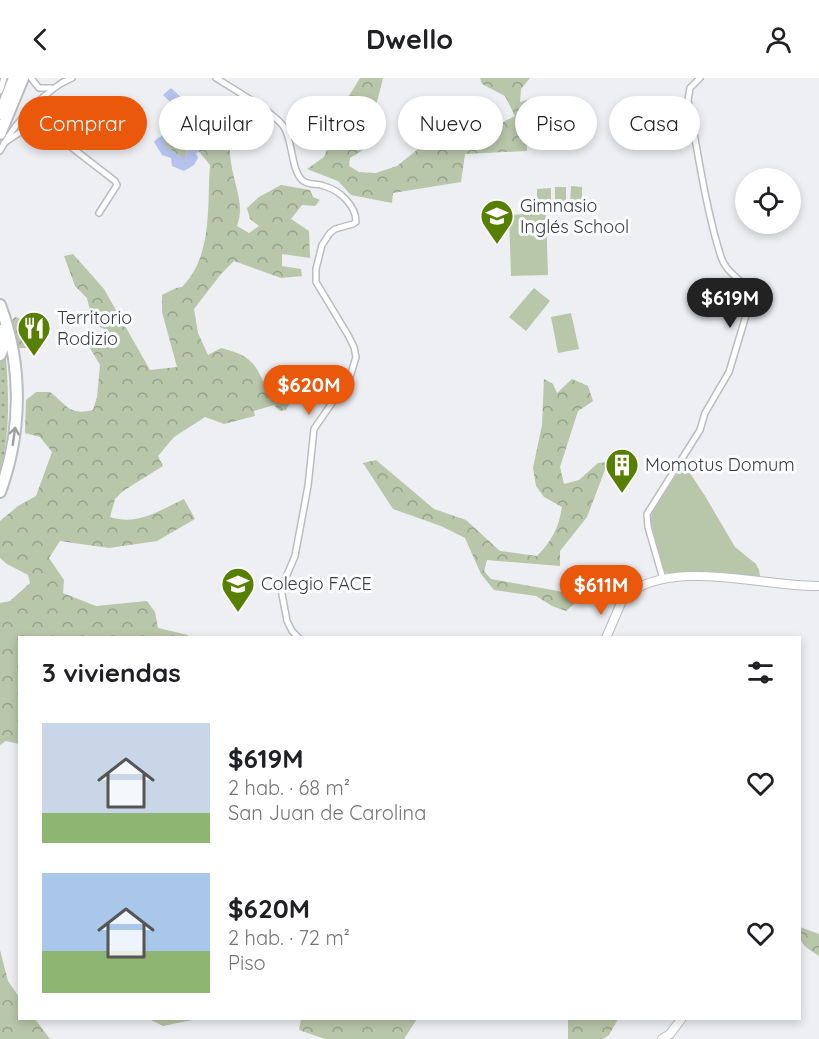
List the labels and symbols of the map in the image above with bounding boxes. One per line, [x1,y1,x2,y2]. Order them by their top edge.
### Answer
place label: Gimnasio Inglés School [520,194,629,238]
school or university icon: Gimnasio Inglés School [479,198,515,245]
pin: $619M [688,278,772,329]
place label: Territorio Rodizio [57,306,132,350]
restaurant icon: Territorio Rodizio [16,310,52,357]
pin: $620M [267,365,351,416]
one-way arrow [9,426,20,446]
building icon: Momotus Domum [604,447,640,494]
place label: Momotus Domum [645,453,795,476]
pin: $611M [559,565,643,616]
school or university icon: Colegio FACE [220,566,256,613]
place label: Colegio FACE [261,572,372,595]

